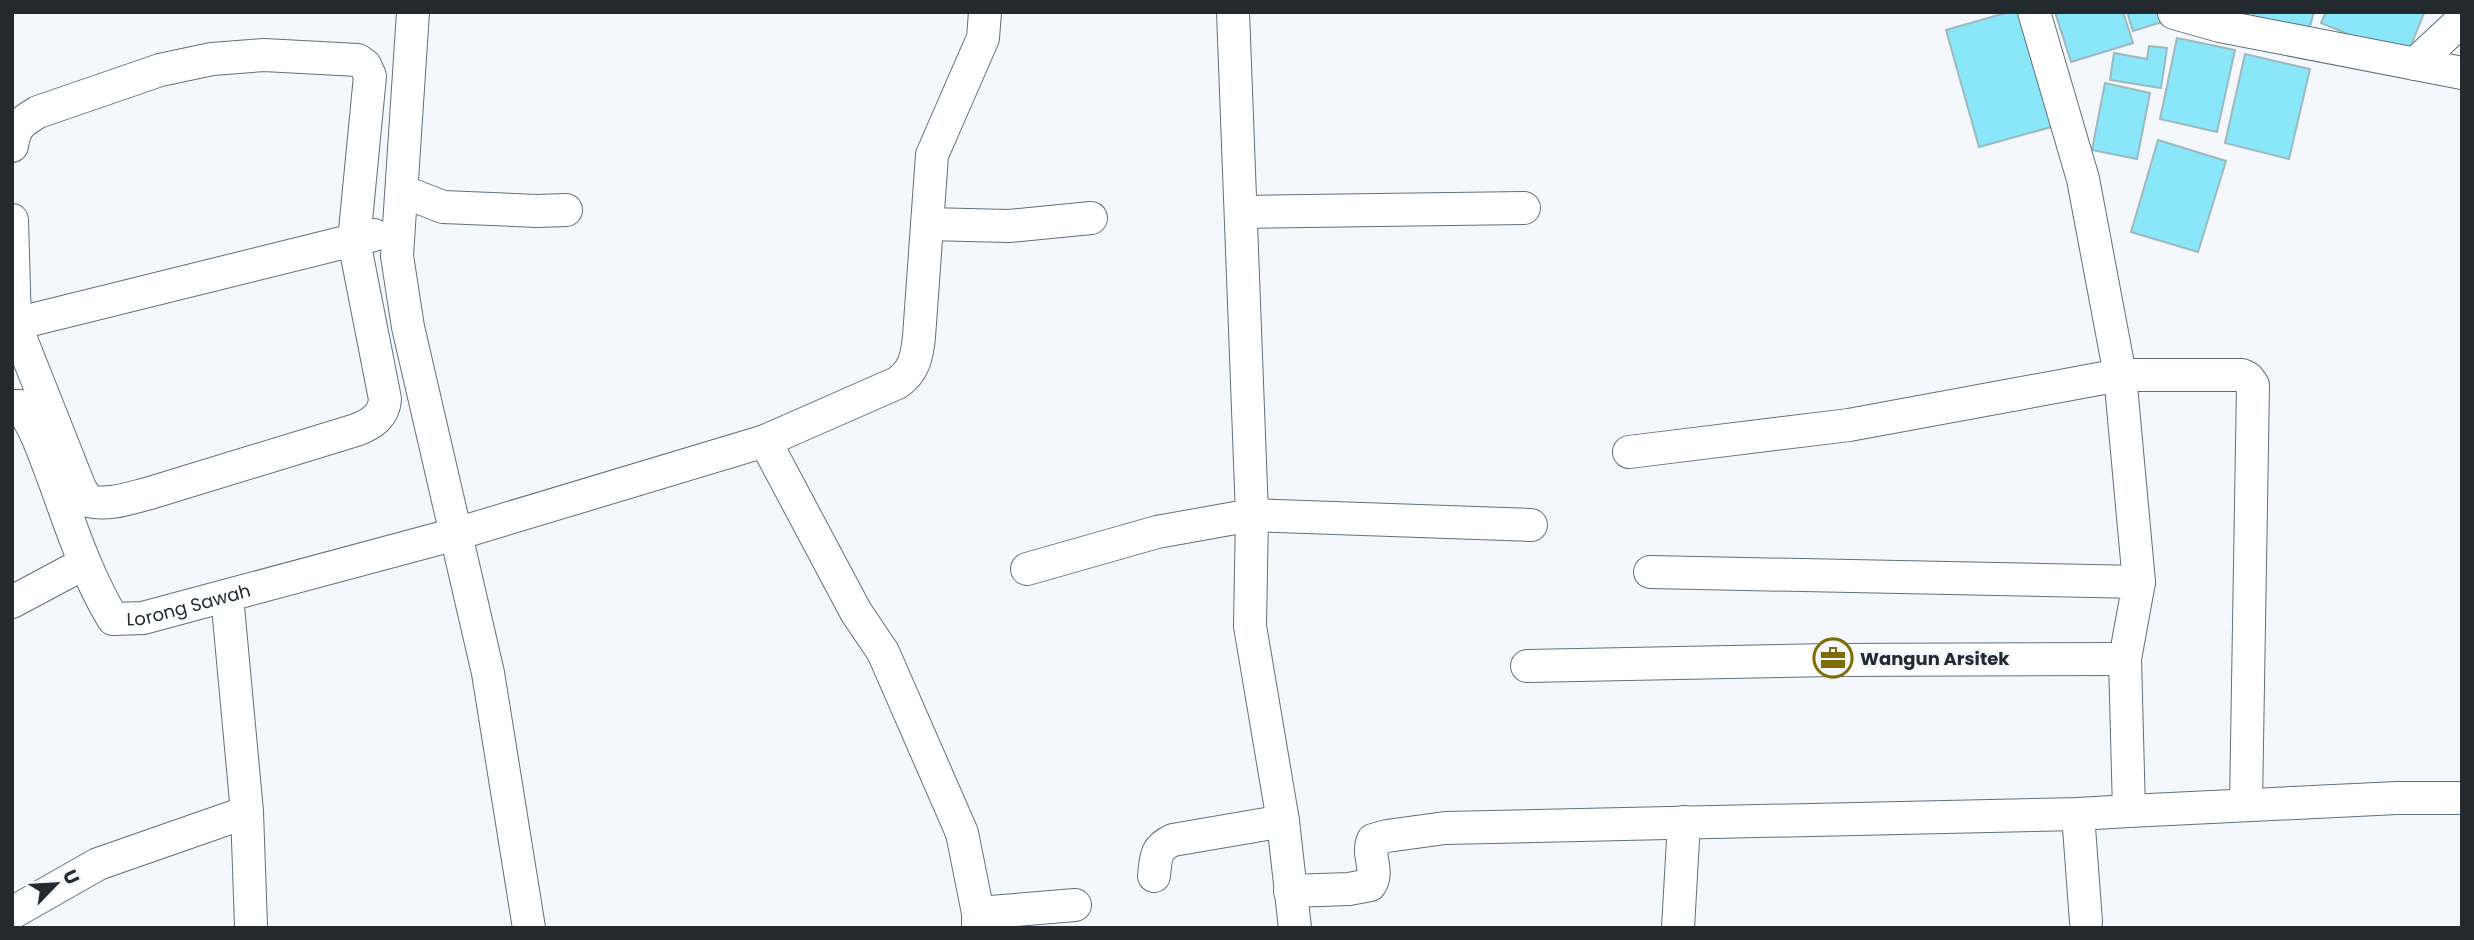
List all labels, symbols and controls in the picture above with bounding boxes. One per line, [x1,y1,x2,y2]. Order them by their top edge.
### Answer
street label: Lorong Sawah [126,577,253,631]
office icon: Wangun Arsitek [1812,637,1854,679]
place label: Wangun Arsitek [1860,646,2010,671]
north arrow [21,849,91,919]
text: U [56,865,86,889]

